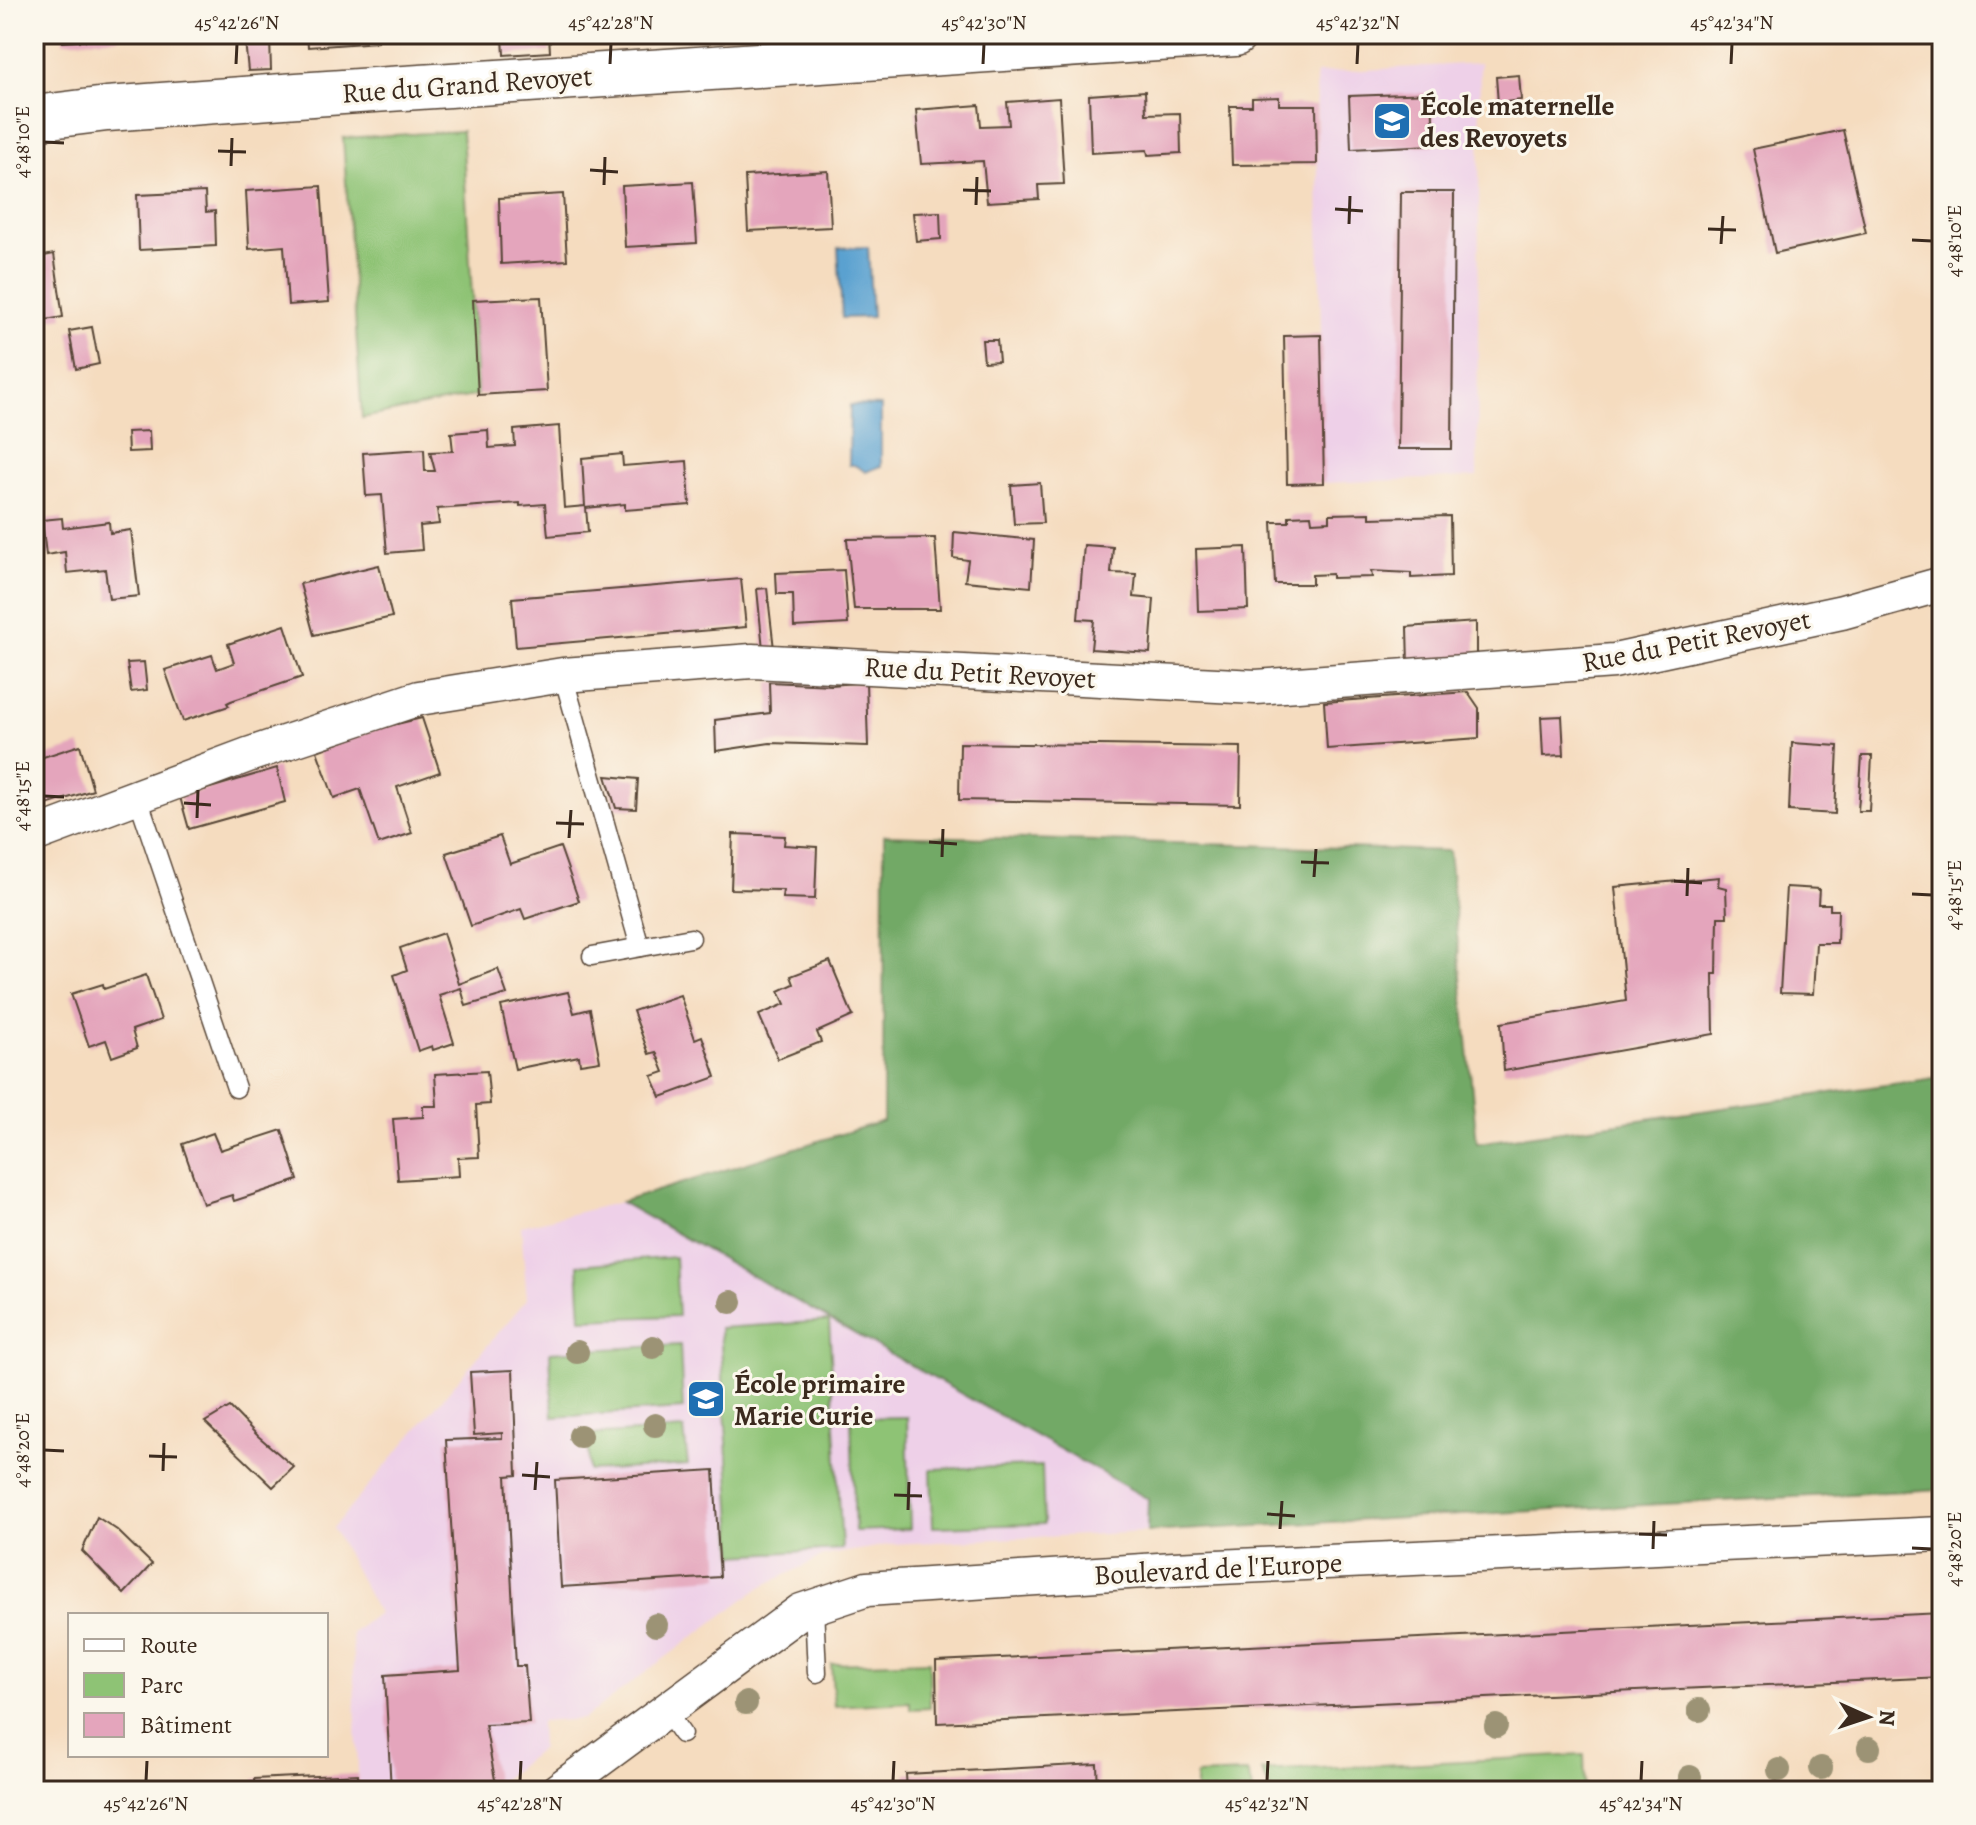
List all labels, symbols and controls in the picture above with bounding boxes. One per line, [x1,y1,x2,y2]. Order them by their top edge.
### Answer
text: 45°42'26"N [195,9,279,36]
text: 45°42'28"N [568,9,654,36]
text: 45°42'30"N [941,9,1027,36]
text: 45°42'32"N [1316,9,1400,36]
text: 45°42'34"N [1690,9,1774,36]
street label: Rue du Grand Revoyet [341,57,594,113]
place label: École maternelle des Revoyets [1420,87,1614,157]
school or university icon: École maternelle des Revoyets [1371,100,1413,142]
text: 4°48'10"E [9,106,36,178]
text: 4°48'10"E [1941,205,1968,277]
street label: Rue du Petit Revoyet [1579,600,1814,682]
street label: Rue du Petit Revoyet [863,648,1097,698]
text: 4°48'15"E [9,761,36,831]
text: 4°48'15"E [1941,860,1968,930]
place label: École primaire Marie Curie [734,1365,906,1435]
school or university icon: École primaire Marie Curie [685,1378,727,1420]
text: 4°48'20"E [9,1412,36,1488]
text: 4°48'20"E [1941,1511,1968,1587]
street label: Boulevard de l'Europe [1093,1544,1343,1594]
legend [68,1613,328,1757]
text: Route [140,1629,198,1661]
text: Parc [140,1669,183,1701]
north arrow [1828,1677,1908,1757]
text: Bâtiment [140,1709,232,1741]
text: N [1872,1709,1902,1727]
text: 45°42'26"N [104,1790,188,1817]
text: 45°42'28"N [477,1790,563,1817]
text: 45°42'30"N [850,1790,936,1817]
text: 45°42'32"N [1225,1790,1309,1817]
text: 45°42'34"N [1599,1790,1683,1817]

